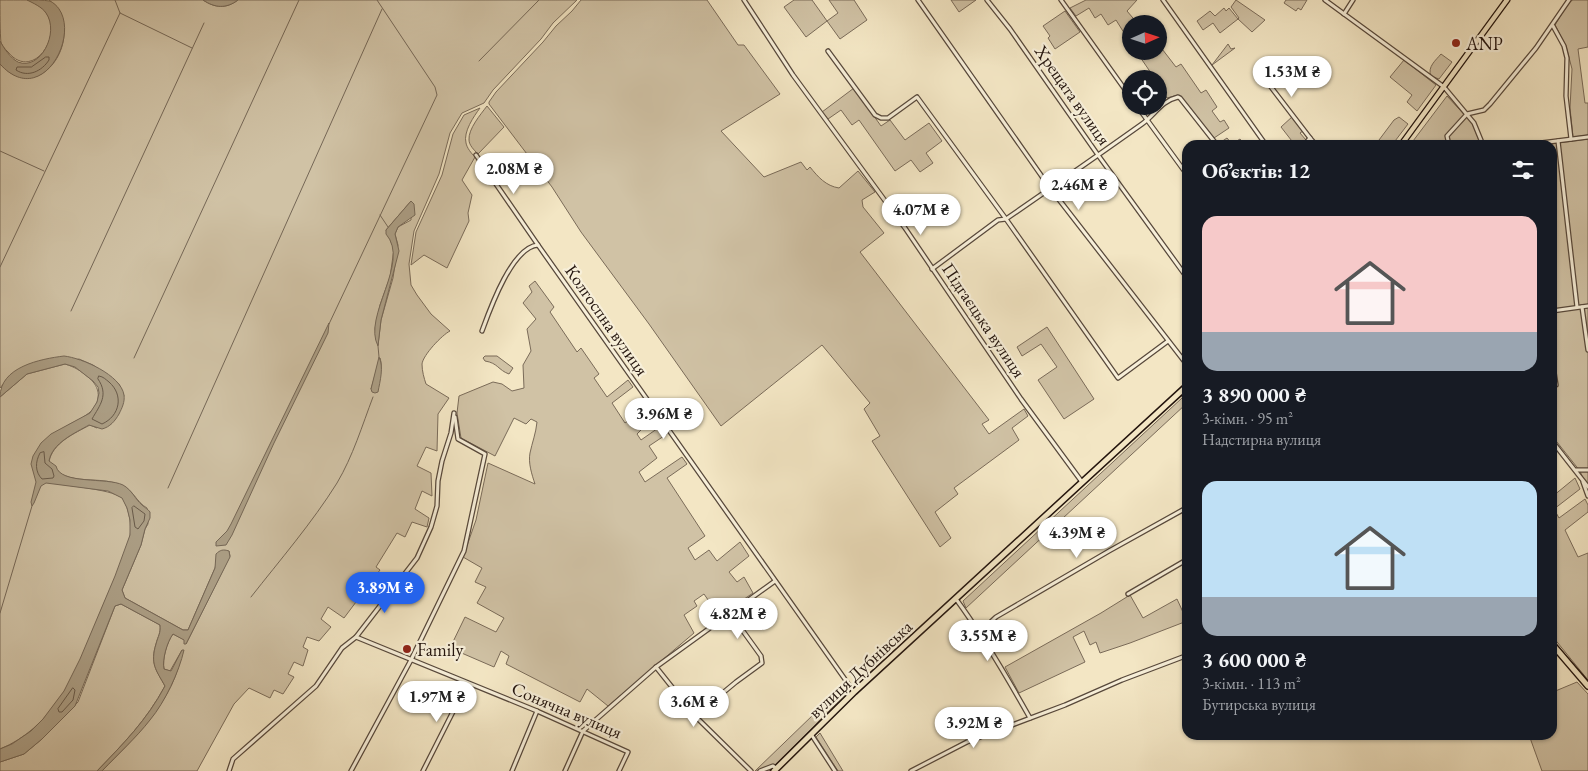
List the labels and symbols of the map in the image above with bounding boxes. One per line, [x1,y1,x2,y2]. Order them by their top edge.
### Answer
north arrow [1122,15,1168,60]
place label: ANP [1465,32,1503,55]
marker: ANP [1450,37,1462,49]
street label: Хрещата вулиця [1029,40,1116,150]
pin: 1.53M ₴ [1246,56,1338,98]
pin: 2.08M ₴ [468,152,560,195]
pin: 2.46M ₴ [1033,168,1125,211]
pin: 4.07M ₴ [875,194,967,236]
street label: Підгаєцька вулиця [937,258,1031,382]
street label: Колгоспна вулиця [560,260,654,380]
pin: 3.96M ₴ [618,398,710,440]
pin: 4.39M ₴ [1031,516,1123,559]
pin: 3.89M ₴ [339,572,431,614]
pin: 4.82M ₴ [692,598,784,640]
street label: вулиця Дубнівська [803,614,917,723]
pin: 3.55M ₴ [942,620,1034,662]
place label: Family [417,638,464,661]
marker: Family [401,643,413,655]
street label: Сонячна вулиця [508,676,626,744]
pin: 1.97M ₴ [391,680,483,723]
pin: 3.6M ₴ [653,686,735,728]
pin: 3.92M ₴ [928,706,1020,749]

